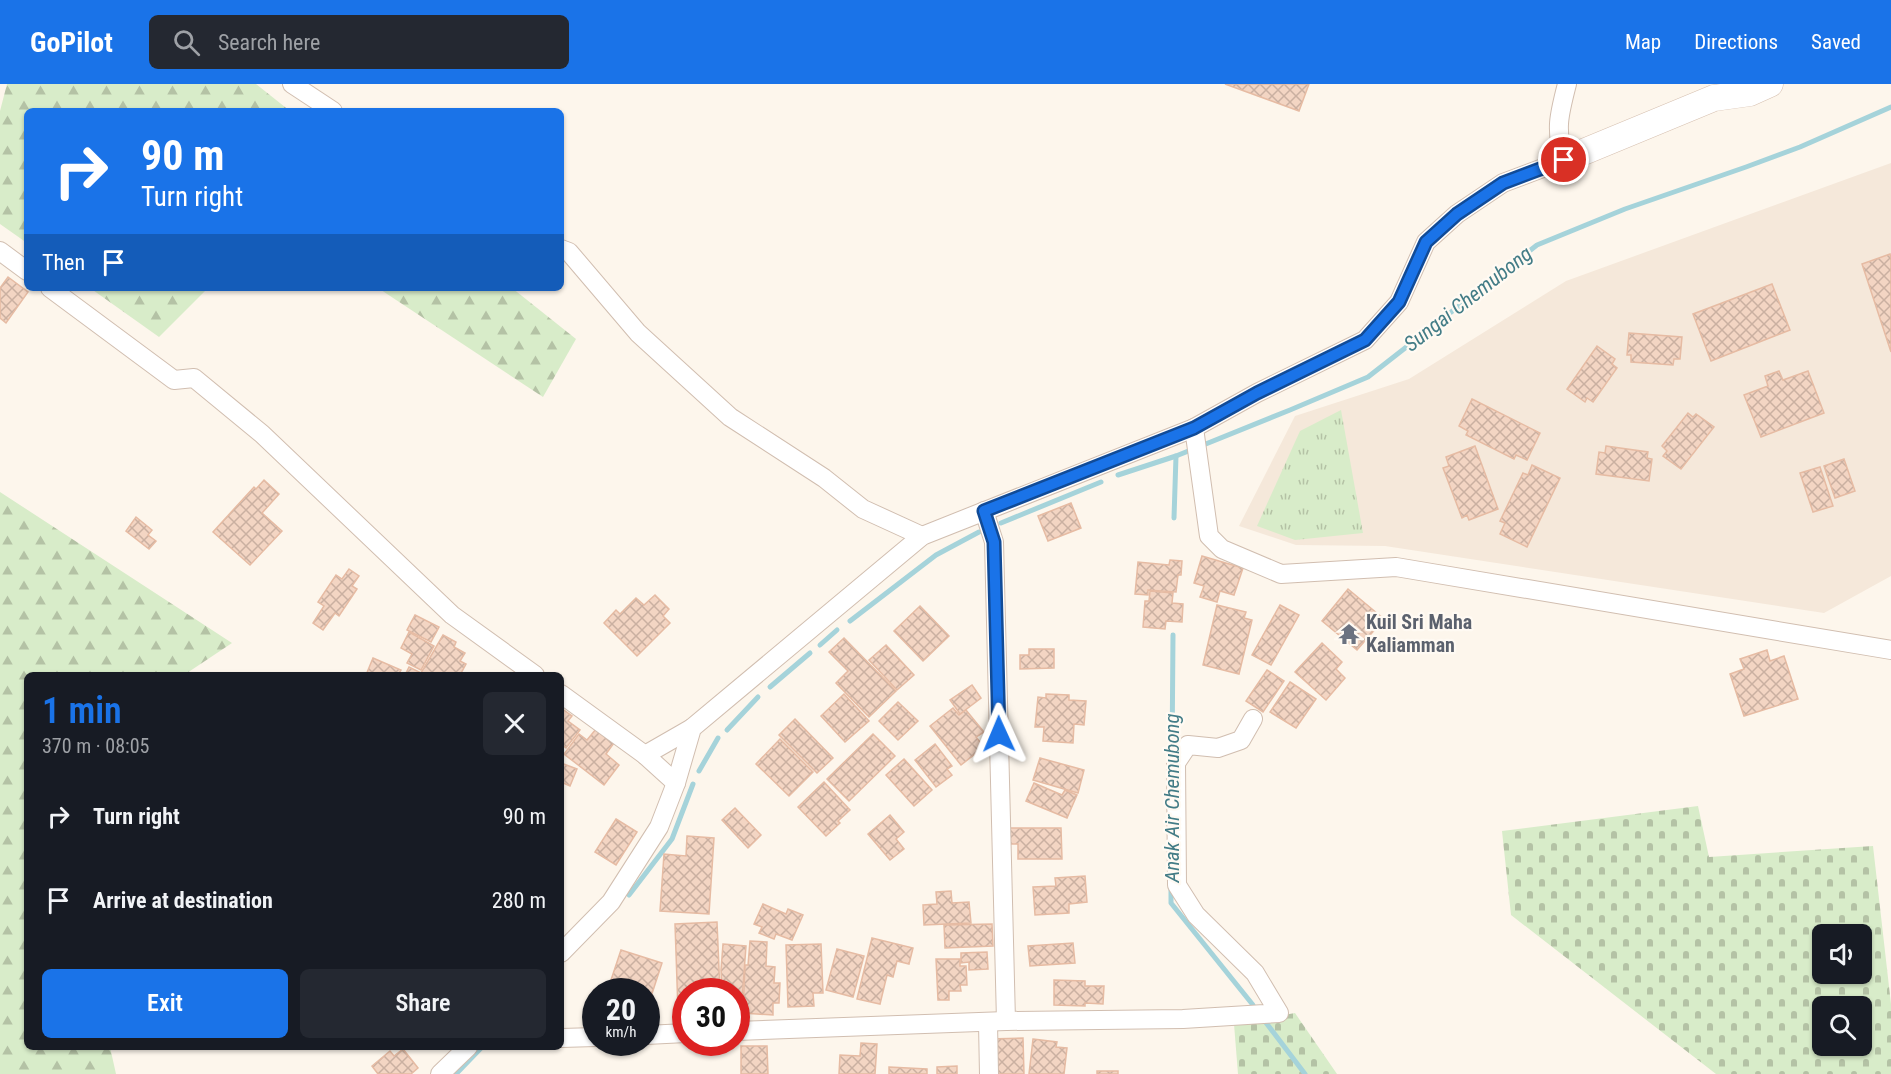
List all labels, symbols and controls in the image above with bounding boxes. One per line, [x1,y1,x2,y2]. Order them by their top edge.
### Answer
search box [149,15,569,69]
text: GoPilot [30,26,113,59]
icon: search [170,26,203,59]
text: Search here [218,30,320,55]
text: Map [1625,30,1661,54]
text: Directions [1694,30,1778,54]
text: Saved [1811,30,1861,54]
text: 90 m [141,131,224,180]
icon: right [42,132,120,210]
pin [1538,134,1589,185]
icon: arrive [1547,143,1580,176]
text: Turn right [141,181,243,213]
water label: Sungai Chemubong [1399,242,1537,356]
icon: arrive [97,246,130,279]
text: Then [42,250,85,275]
place label: Kuil Sri Maha Kaliamman [1366,610,1472,657]
temple icon: Kuil Sri Maha Kaliamman [1337,622,1361,646]
text: 1 min [42,690,122,732]
button: close [483,692,546,755]
position arrow [967,702,1031,766]
water label: Anak Air Chemubong [1160,713,1184,884]
text: 370 m · 08:05 [42,734,149,758]
icon: right [42,800,75,833]
text: Turn right [93,804,180,829]
text: 90 m [503,804,546,829]
icon: arrive [42,884,75,917]
text: Arrive at destination [93,888,273,913]
text: 280 m [492,888,546,913]
map controls [1812,924,1872,1056]
button: sound [1812,924,1872,984]
button: Exit [42,969,288,1038]
button: Share [300,969,546,1038]
speed limit sign: 30 [672,978,750,1056]
text: 20 [606,992,636,1027]
button: search [1812,996,1872,1056]
text: km/h [606,1023,636,1041]

